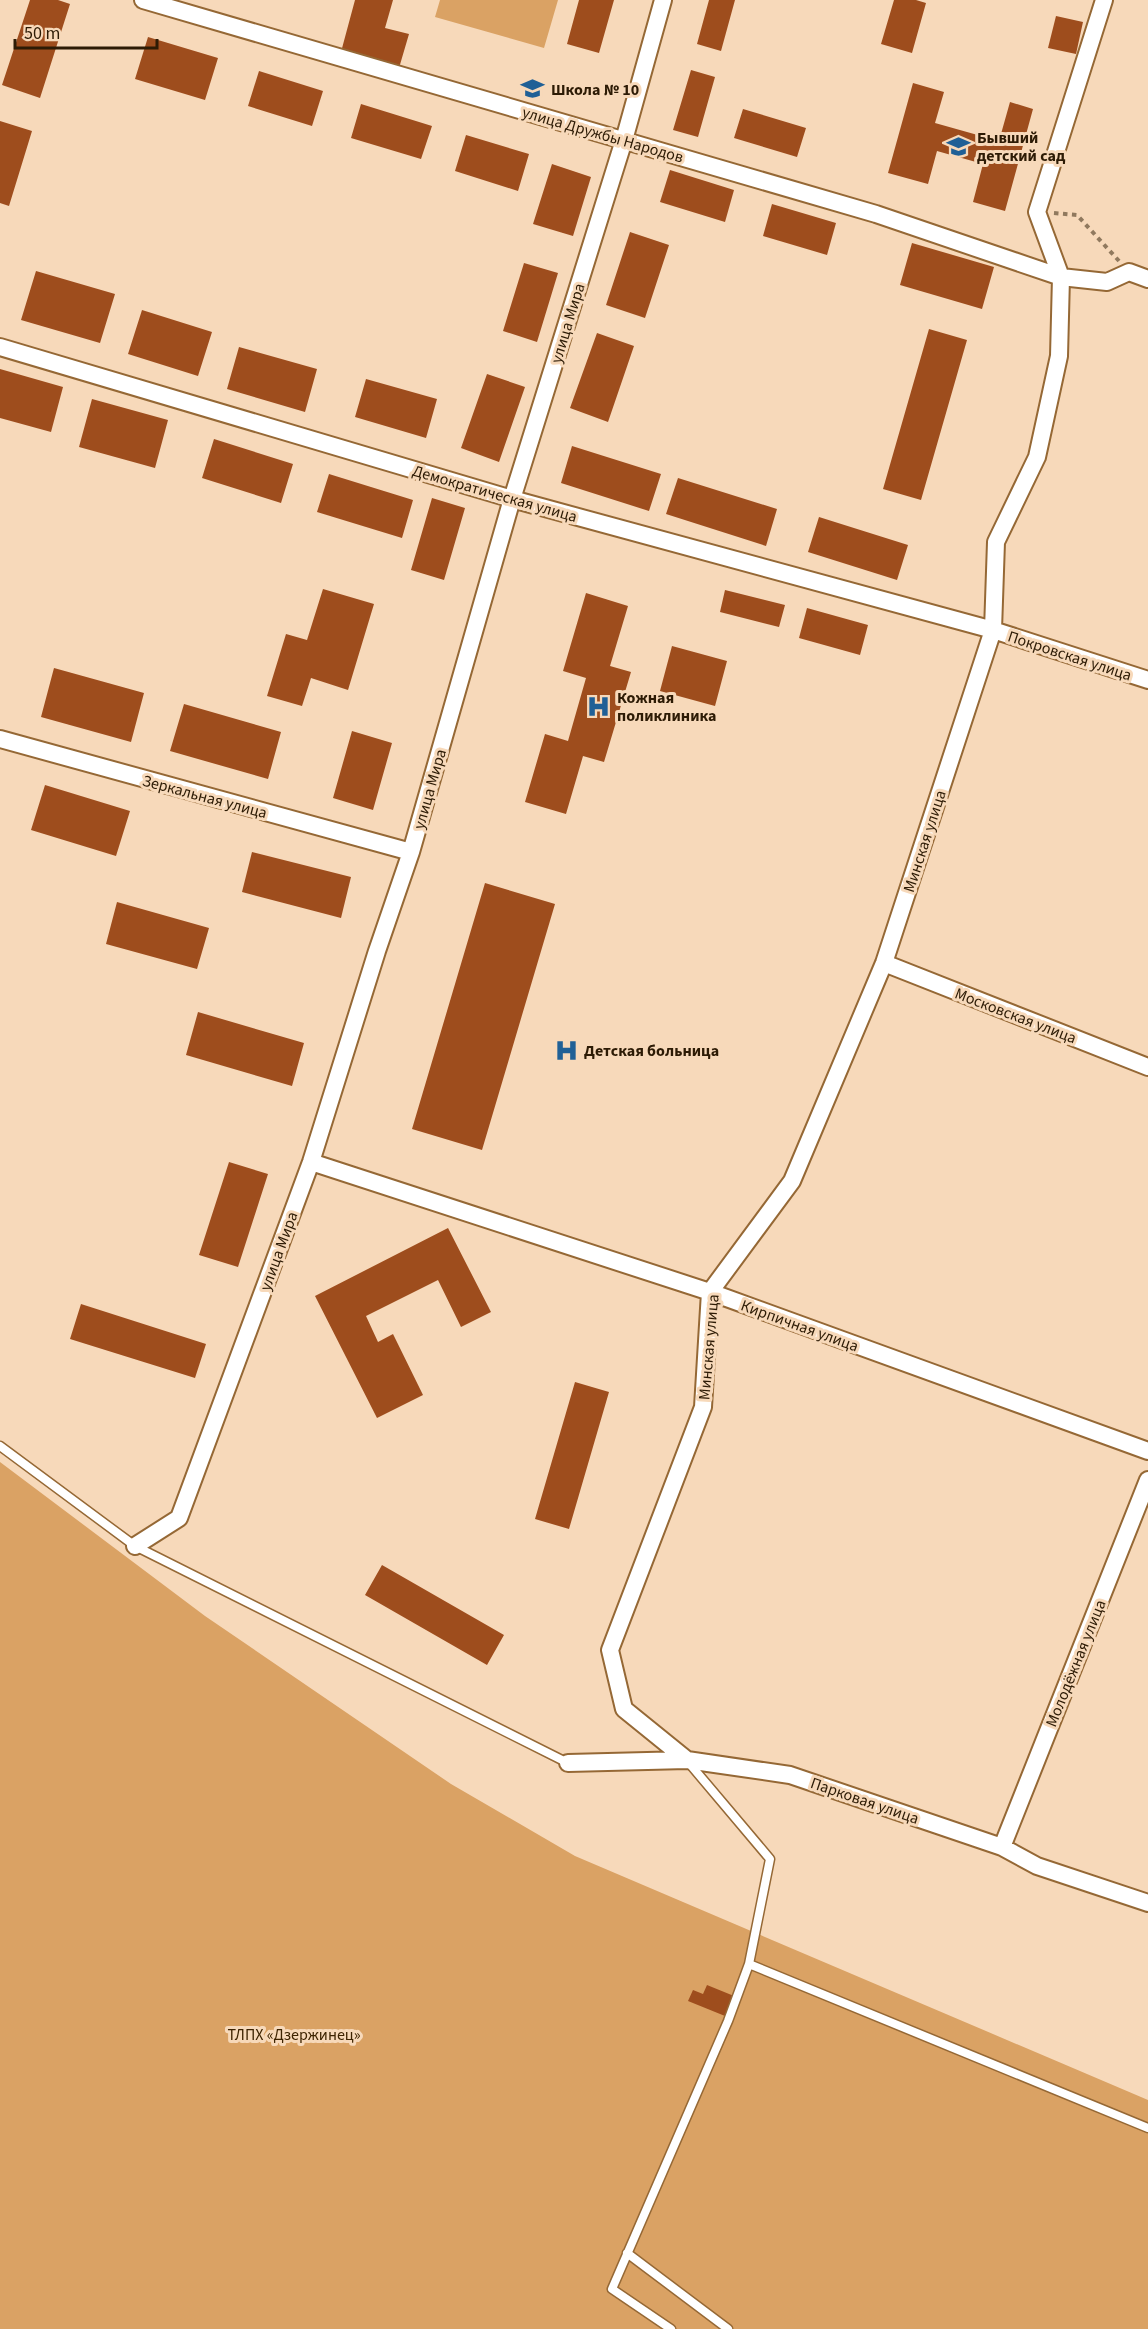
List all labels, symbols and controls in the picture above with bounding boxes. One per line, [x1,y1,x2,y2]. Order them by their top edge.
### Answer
scale bar [15,12,158,50]
text: 50 m [24,21,60,46]
school or university icon: Школа № 10 [520,76,546,102]
place label: Школа № 10 [551,79,639,101]
street label: улица Дружбы Народов [520,101,686,169]
place label: Бывший детский сад [977,127,1066,167]
school or university icon: Бывший детский сад [946,133,972,159]
street label: улица Мира [545,281,591,366]
street label: Демократическая улица [410,460,580,528]
street label: Покровская улица [1005,626,1134,686]
place label: Кожная поликлиника [617,687,717,727]
hospital icon: Кожная поликлиника [586,693,612,719]
street label: улица Мира [408,747,452,832]
street label: Зеркальная улица [140,770,270,824]
street label: Минская улица [898,787,952,895]
street label: Московская улица [952,983,1080,1049]
hospital icon: Детская больница [553,1037,579,1063]
place label: Детская больница [584,1040,719,1062]
street label: улица Мира [254,1209,303,1294]
street label: Минская улица [693,1293,725,1401]
street label: Кирпичная улица [738,1294,862,1357]
street label: Молодёжная улица [1040,1597,1111,1730]
street label: Парковая улица [808,1772,922,1830]
park label: ТЛПХ «Дзержинец» [227,2024,361,2046]

